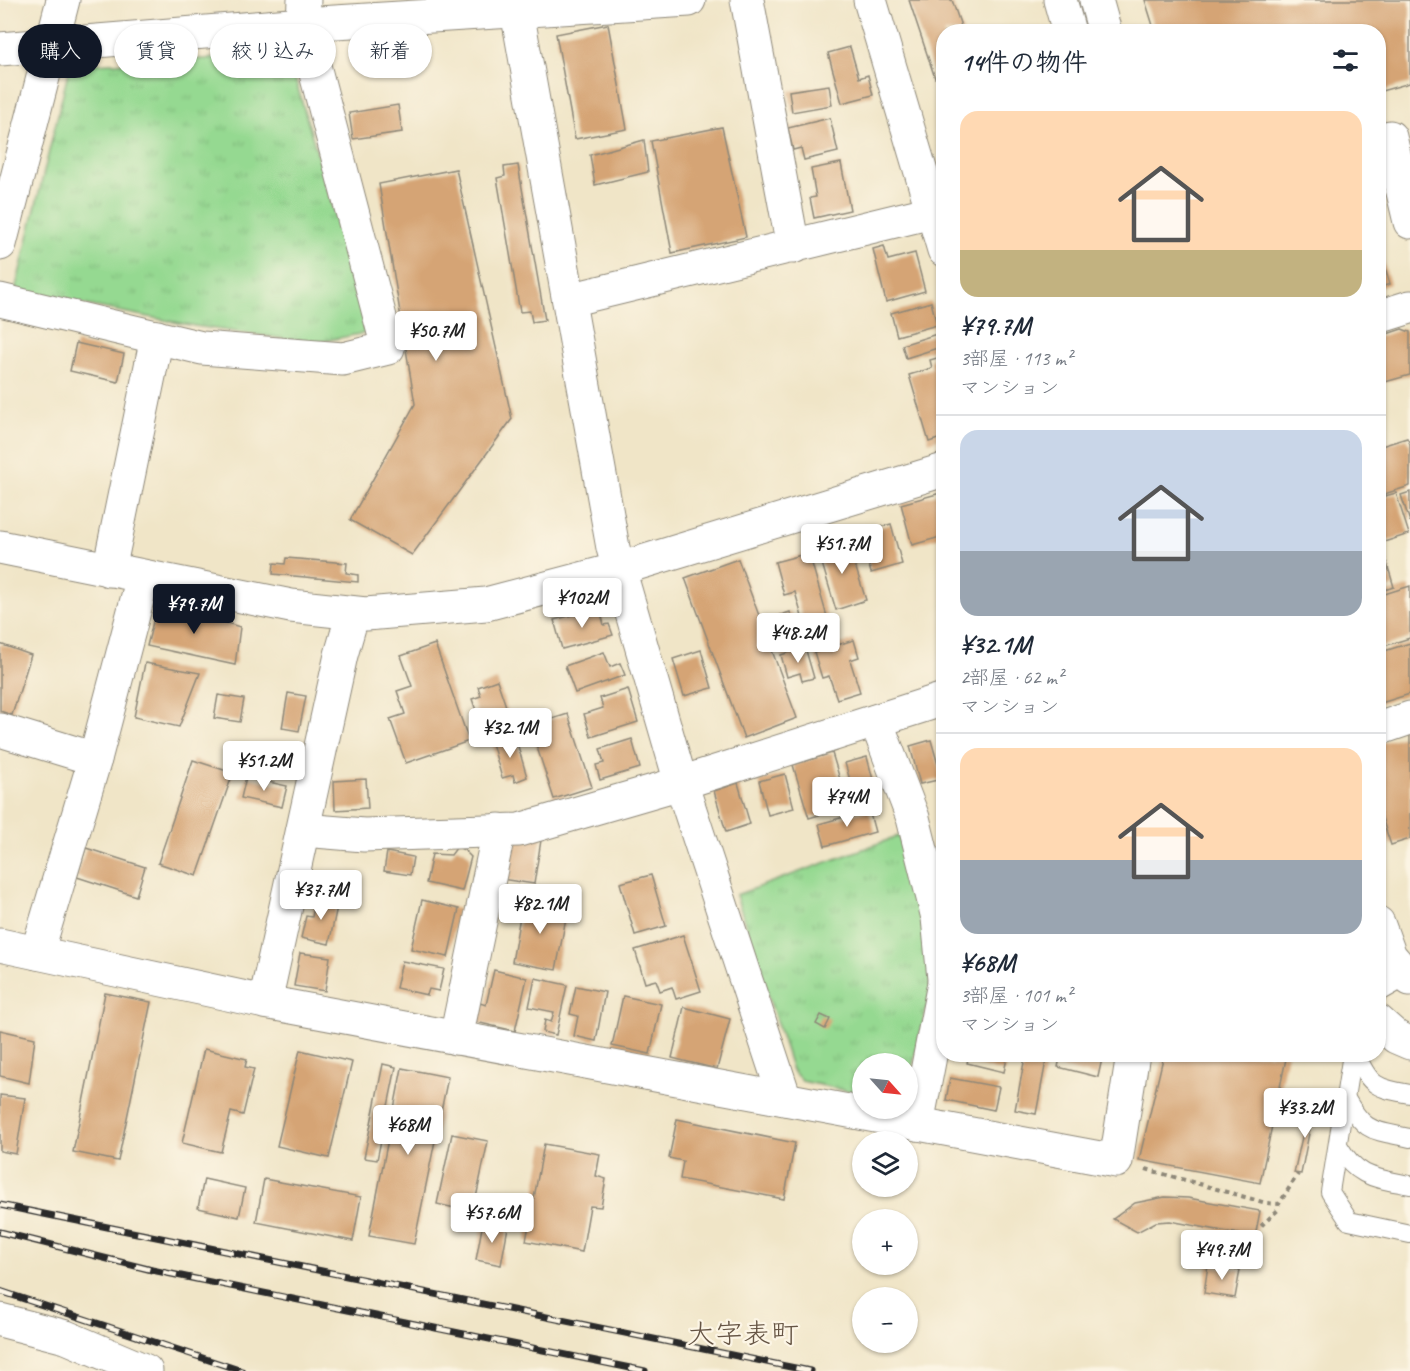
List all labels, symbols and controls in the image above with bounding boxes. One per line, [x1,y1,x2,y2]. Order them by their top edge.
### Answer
chip: 購入 [18,24,102,78]
chip: 賃貸 [114,24,198,78]
chip: 絞り込み [210,24,336,78]
chip: 新着 [348,24,432,78]
icon: filters [1329,44,1362,77]
text: 14件の物件 [960,46,1087,79]
icon: home [1107,150,1215,258]
text: ¥79.7M [960,309,1030,342]
pin: ¥50.7M [387,311,485,362]
text: ¥50.7M [409,318,463,343]
text: 3部屋 · 113 m² [960,346,1072,371]
text: マンション [960,375,1059,400]
icon: home [1107,469,1215,577]
pin: ¥51.7M [793,524,891,575]
text: ¥51.7M [815,531,869,556]
pin: ¥102M [540,578,624,629]
pin: ¥79.7M [145,584,243,635]
text: ¥102M [557,585,607,610]
text: ¥79.7M [167,591,221,616]
pin: ¥48.2M [749,613,847,664]
text: ¥48.2M [771,620,825,645]
text: ¥32.1M [960,628,1031,661]
text: 2部屋 · 62 m² [960,665,1063,690]
text: マンション [960,694,1059,719]
pin: ¥32.1M [461,708,559,759]
text: ¥32.1M [483,715,537,740]
pin: ¥51.2M [215,741,313,792]
text: ¥51.2M [237,748,291,773]
pin: ¥74M [811,777,883,828]
text: ¥74M [826,784,868,809]
icon: home [1107,787,1215,895]
pin: ¥37.7M [272,870,370,921]
text: ¥37.7M [294,877,348,902]
pin: ¥82.1M [491,884,589,935]
text: ¥82.1M [513,891,567,916]
text: ¥68M [960,946,1015,979]
text: 3部屋 · 101 m² [960,983,1072,1008]
text: マンション [960,1012,1059,1037]
north arrow [852,1053,918,1119]
map controls [852,1053,918,1353]
pin: ¥33.2M [1256,1088,1354,1139]
text: ¥33.2M [1278,1095,1332,1120]
pin: ¥68M [372,1105,444,1156]
text: ¥68M [387,1112,429,1137]
button: layers [852,1131,918,1197]
pin: ¥57.6M [443,1193,541,1244]
text: ¥57.6M [465,1200,519,1225]
button: + [852,1209,918,1275]
pin: ¥49.7M [1173,1230,1271,1281]
text: ¥49.7M [1195,1237,1249,1262]
button: − [852,1287,918,1353]
district label: 大字表町 [687,1316,799,1351]

